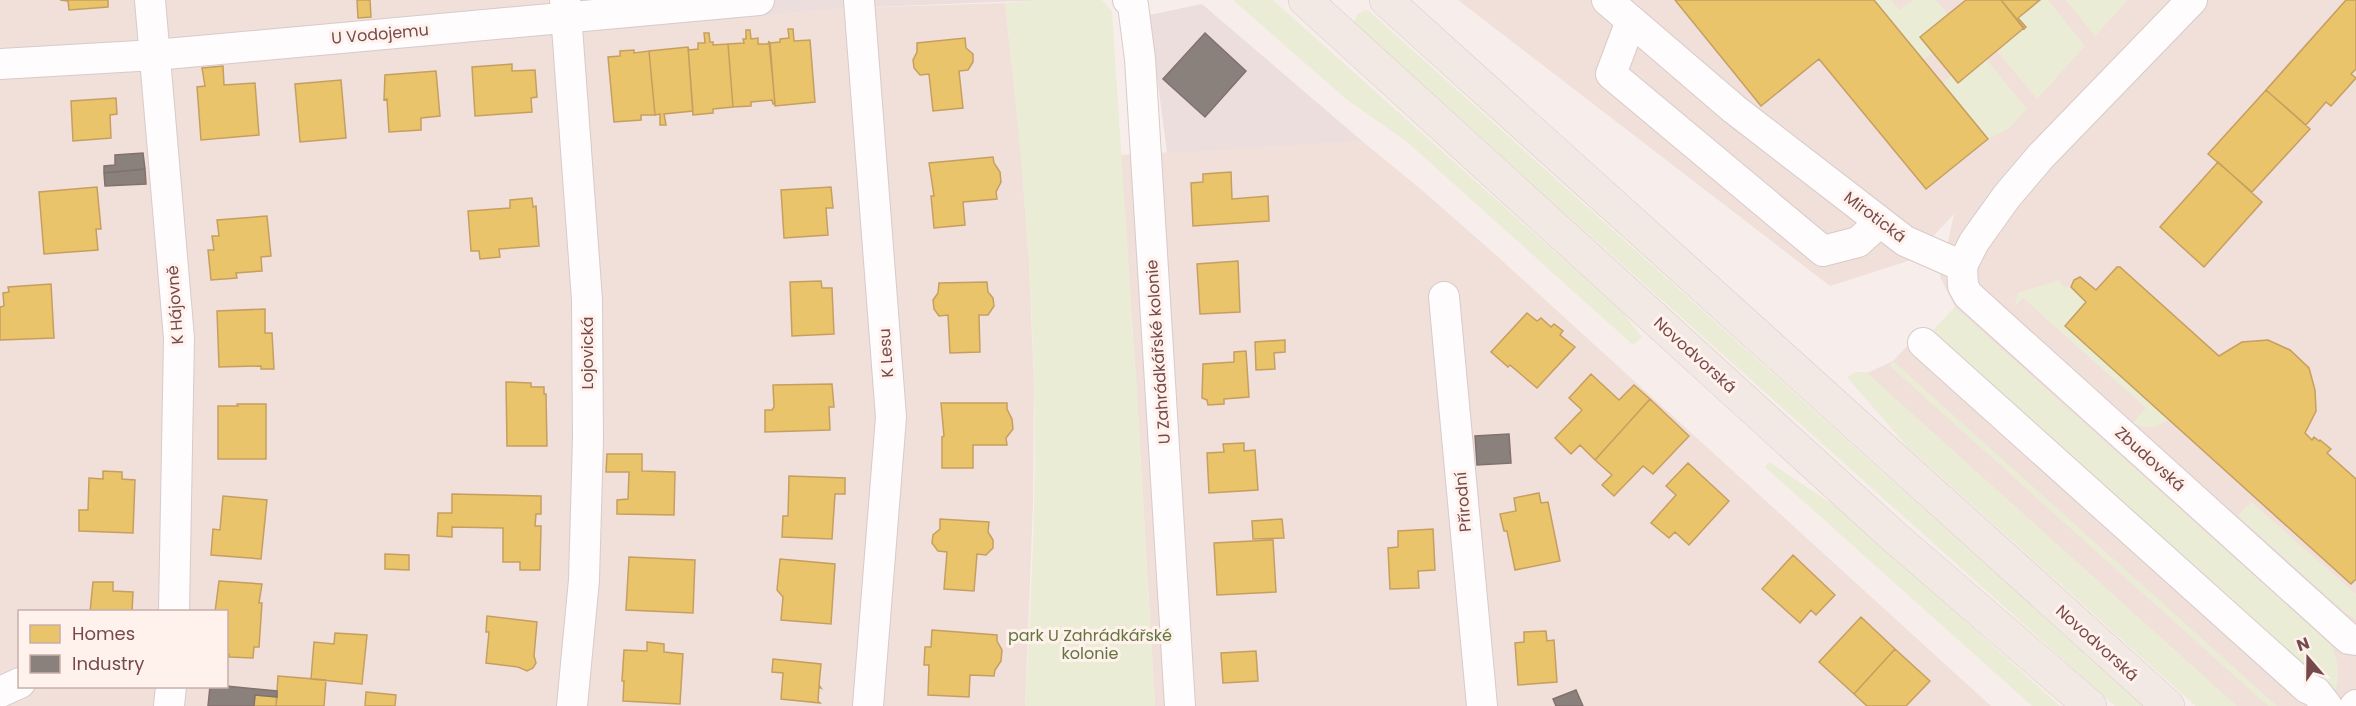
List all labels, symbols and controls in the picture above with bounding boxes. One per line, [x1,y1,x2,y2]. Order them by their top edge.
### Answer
street label: U Vodojemu [330,18,430,50]
street label: Mirotická [1839,186,1911,248]
street label: U Zahrádkářské kolonie [1140,259,1176,445]
street label: K Hájovně [161,265,189,345]
street label: Novodvorská [1649,312,1741,398]
street label: Lojovická [576,316,599,390]
street label: K Lesu [873,328,899,378]
street label: Zbudovská [2110,421,2190,497]
street label: Přírodní [1449,471,1477,533]
street label: Novodvorská [2051,600,2143,686]
legend [18,610,228,688]
text: Homes [72,621,135,646]
park label: park U Zahrádkářské kolonie [1008,624,1172,665]
north arrow [2278,628,2338,688]
text: N [2293,632,2313,657]
text: Industry [72,651,144,676]

